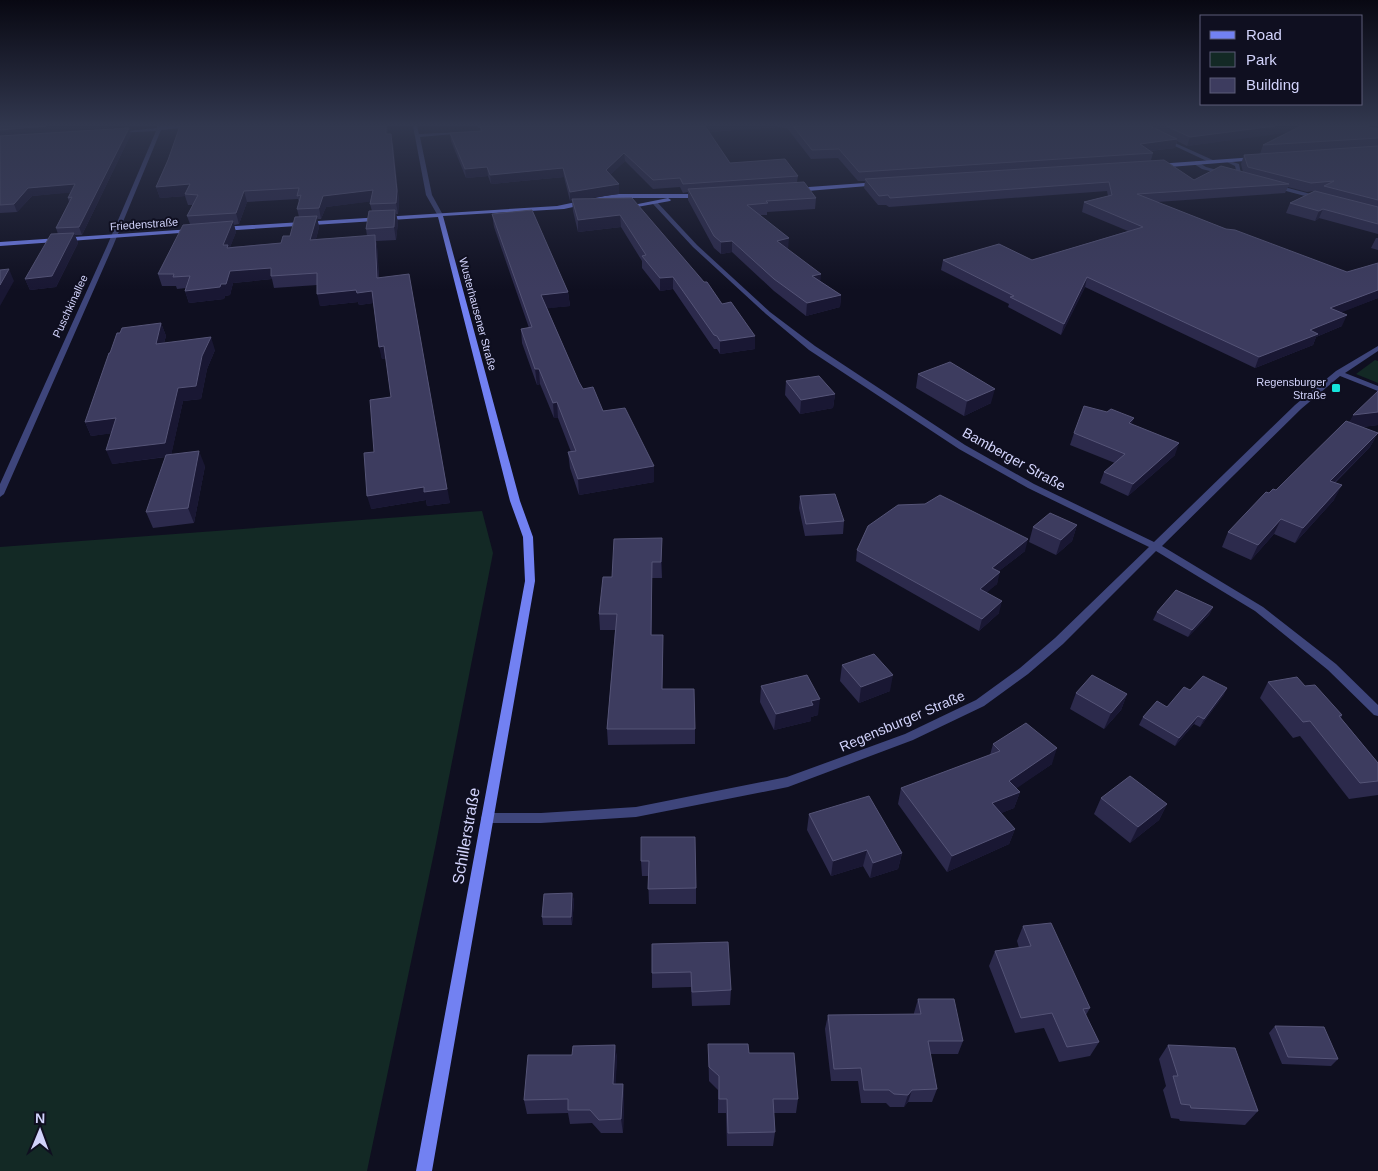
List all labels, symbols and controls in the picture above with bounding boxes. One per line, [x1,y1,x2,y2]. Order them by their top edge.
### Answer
legend [1200,15,1363,105]
text: Road [1246,26,1282,43]
text: Park [1246,51,1277,68]
text: Building [1246,76,1299,93]
street label: Friedenstraße [109,216,179,232]
street label: Wusterhausener Straße [457,256,499,372]
street label: Puschkinallee [50,273,90,339]
place label: Regensburger Straße [1256,376,1326,401]
marker: Regensburger Straße [1330,382,1342,394]
street label: Bamberger Straße [960,424,1068,494]
street label: Regensburger Straße [837,687,967,755]
street label: Schillerstraße [449,786,483,886]
north arrow [15,1106,65,1156]
text: N [35,1110,45,1126]

